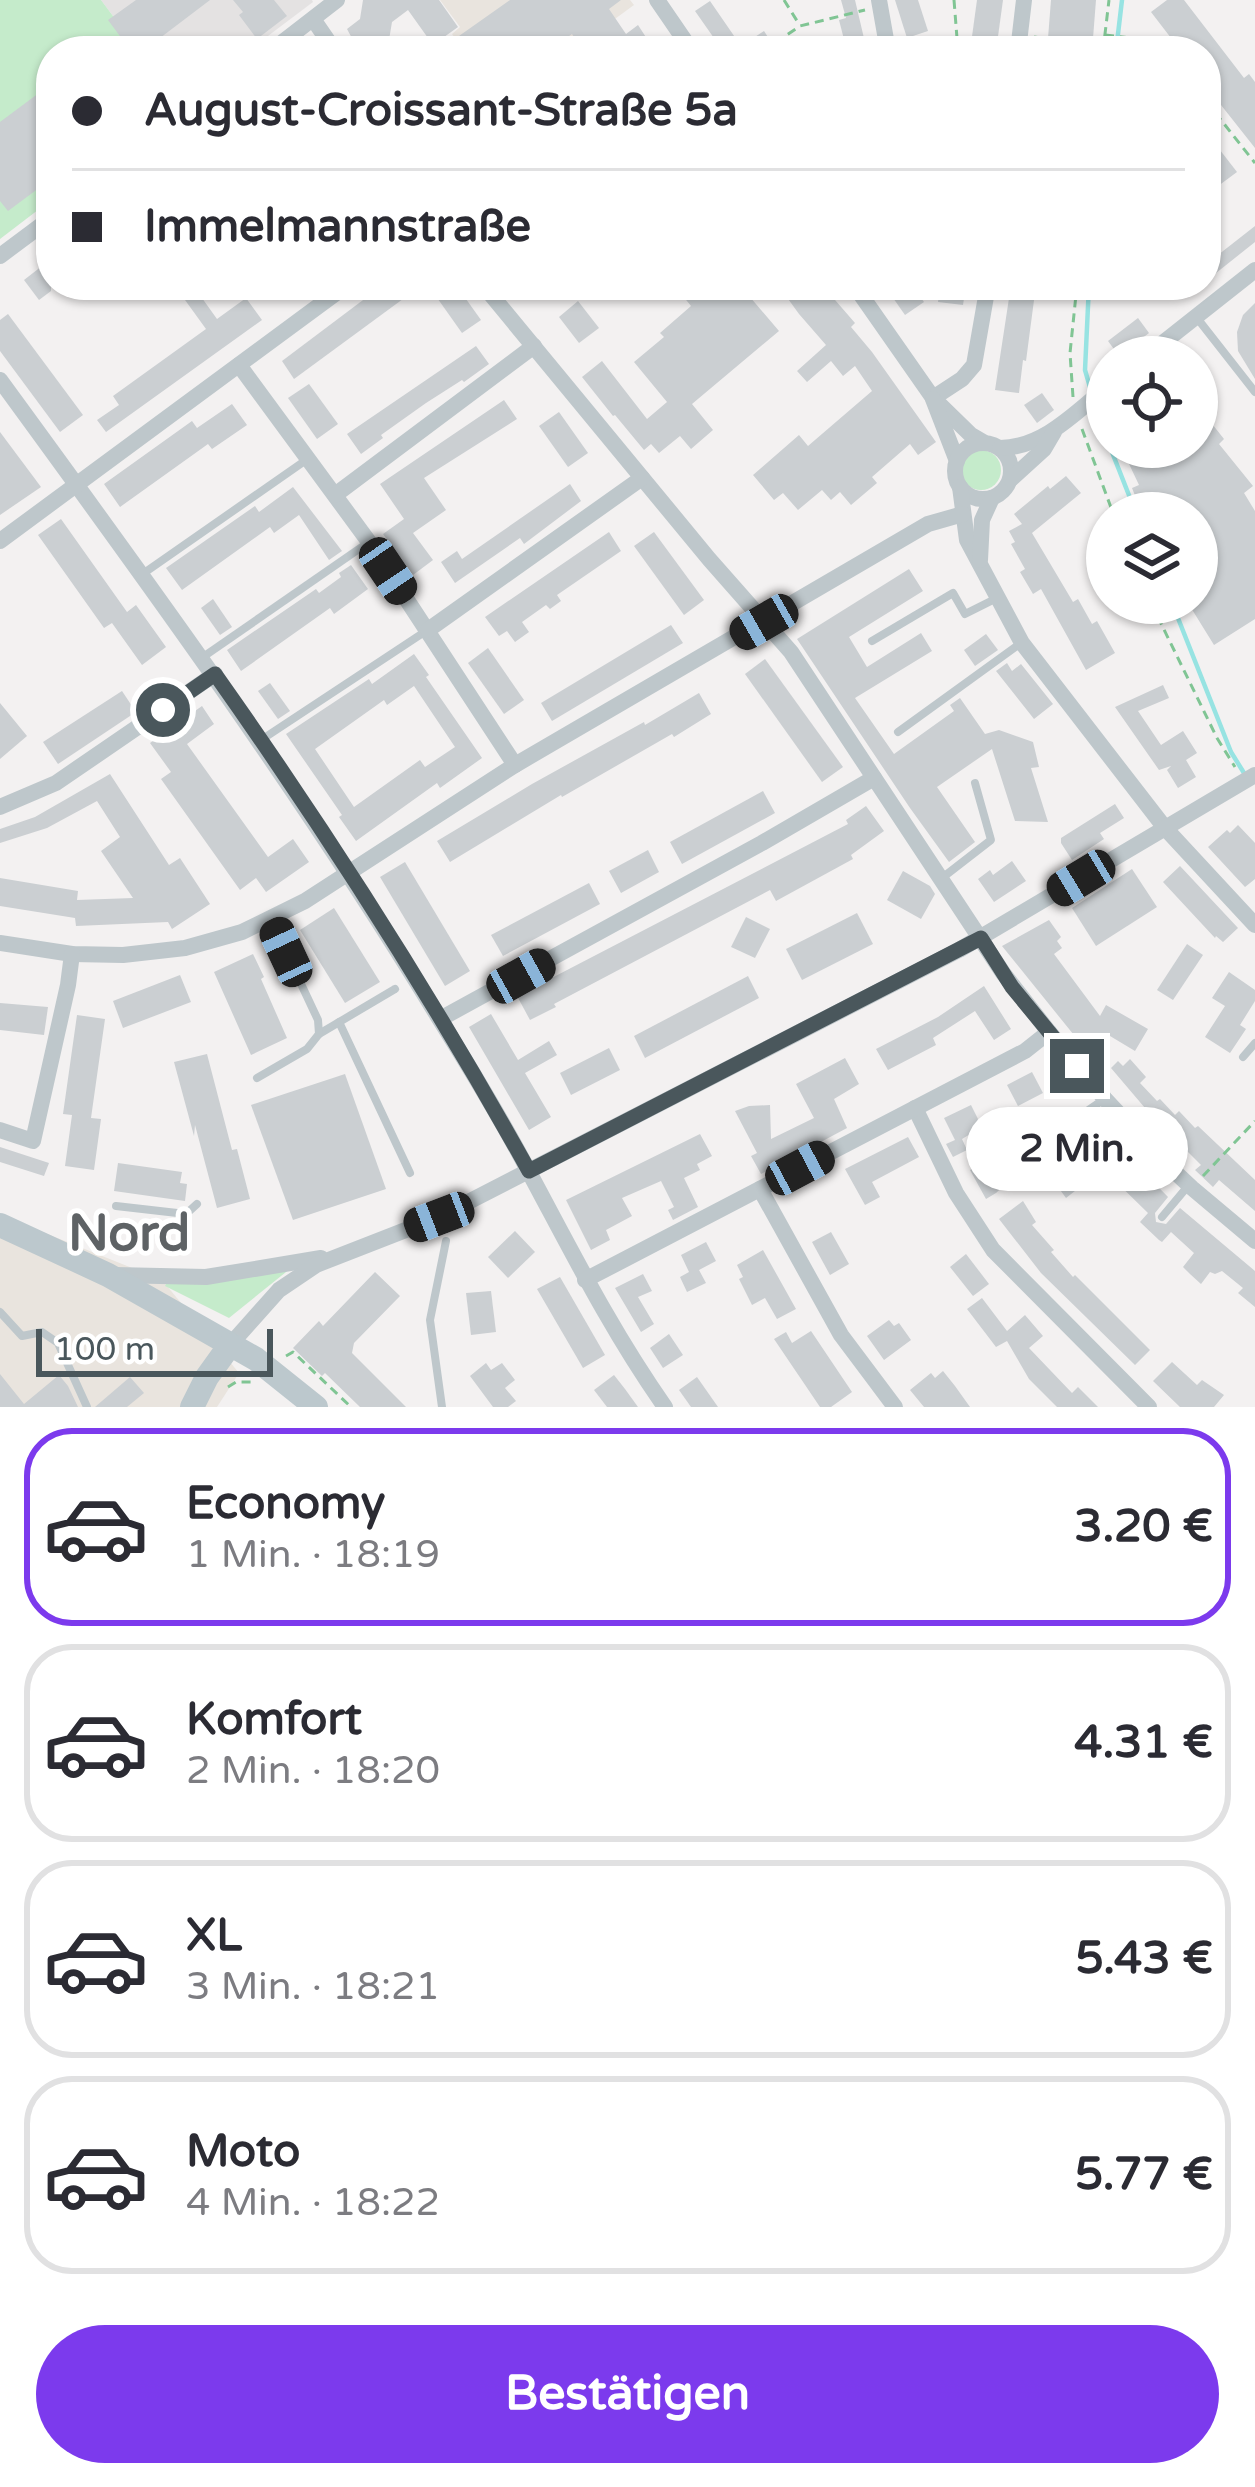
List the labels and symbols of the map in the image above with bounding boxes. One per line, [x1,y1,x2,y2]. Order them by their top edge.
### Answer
car [353,531,423,611]
car [724,588,804,656]
route start [136,683,190,737]
car [1041,844,1121,912]
car [254,912,318,992]
car [481,943,561,1009]
route end [1050,1039,1104,1093]
callout: 2 Min. [966,1108,1188,1192]
car [760,1135,840,1201]
car [399,1187,479,1247]
district label: Nord [68,1203,190,1265]
scale bar [36,1323,273,1376]

